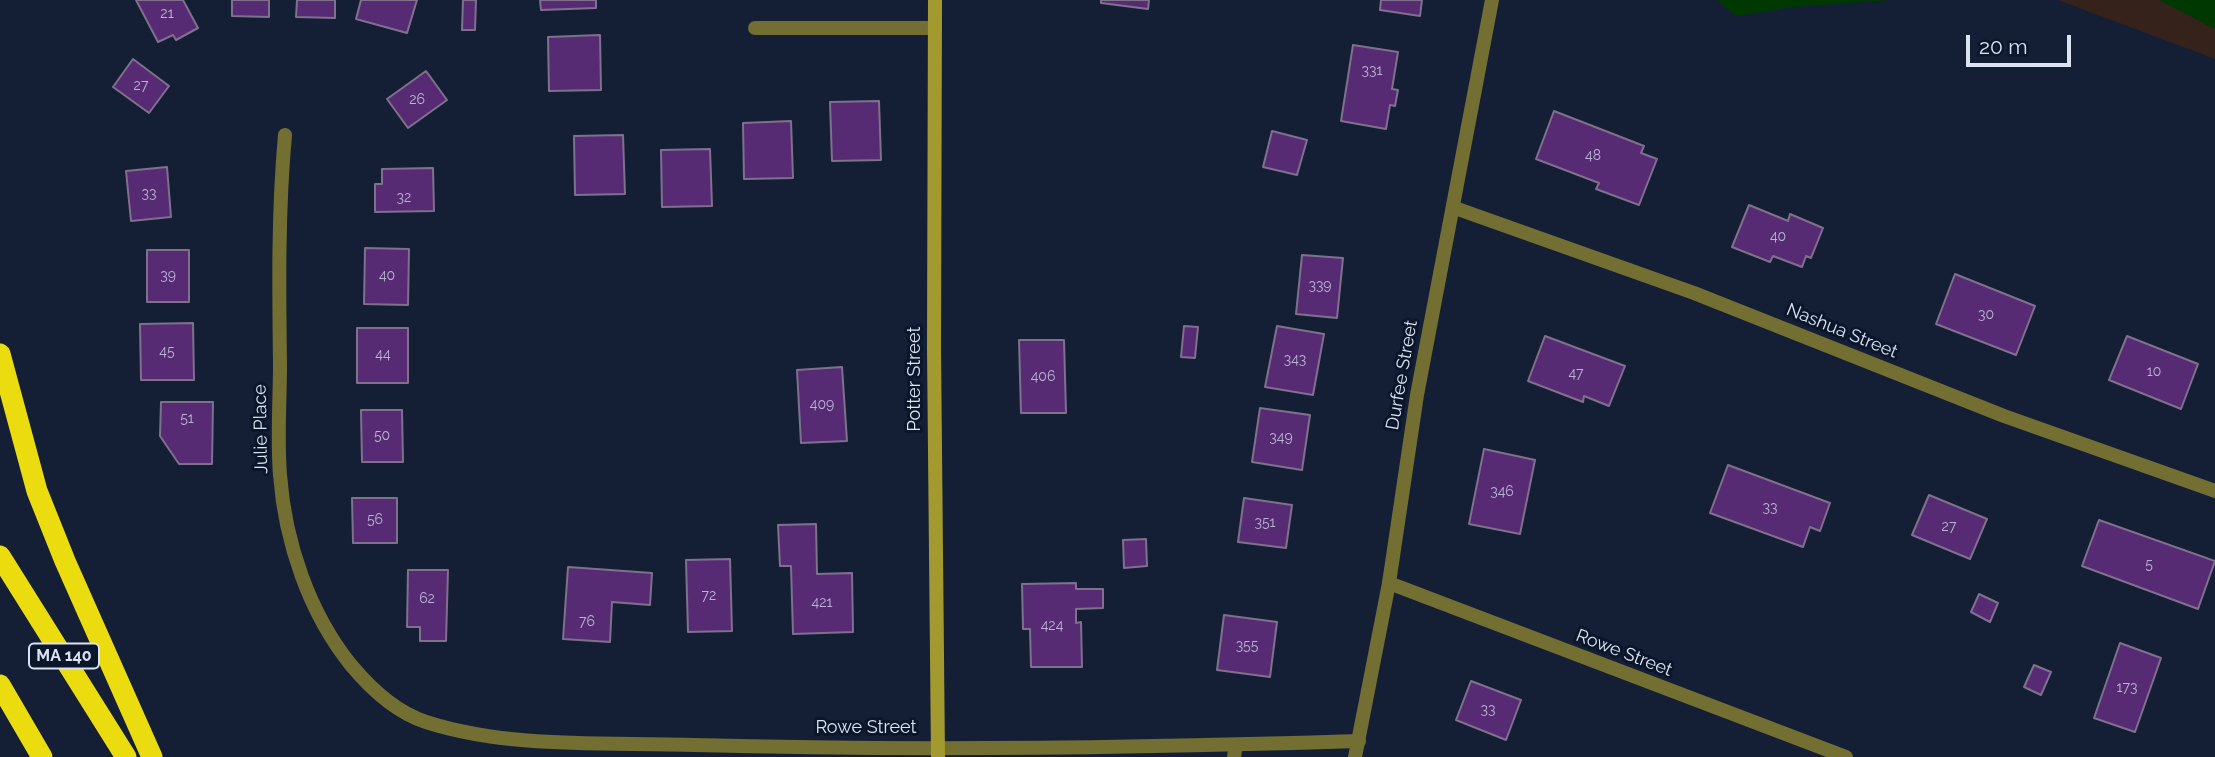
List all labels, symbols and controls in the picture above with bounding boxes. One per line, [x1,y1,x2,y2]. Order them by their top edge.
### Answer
house number: 21 [160,6,174,22]
scale bar [1970,21,2075,65]
text: 20 m [1979,34,2027,59]
house number: 331 [1362,63,1382,79]
house number: 27 [134,78,148,94]
house number: 26 [409,92,425,108]
house number: 48 [1585,148,1601,164]
house number: 33 [142,186,156,202]
house number: 32 [397,190,411,206]
house number: 40 [1770,229,1786,245]
house number: 39 [160,268,176,284]
house number: 40 [379,268,395,284]
house number: 339 [1308,278,1332,294]
street label: Nashua Street [1783,299,1901,363]
house number: 30 [1978,307,1994,323]
street label: Durfee Street [1382,318,1422,432]
street label: Potter Street [904,327,926,431]
house number: 45 [159,344,175,360]
house number: 44 [375,347,391,363]
house number: 343 [1284,352,1306,368]
house number: 10 [2147,364,2161,380]
house number: 47 [1568,366,1584,382]
house number: 406 [1031,369,1055,385]
street label: Julie Place [249,384,273,474]
house number: 409 [810,397,834,413]
house number: 51 [180,411,194,427]
house number: 50 [374,428,390,444]
house number: 349 [1269,430,1293,446]
house number: 346 [1490,484,1514,500]
house number: 33 [1763,500,1777,516]
house number: 56 [367,512,383,528]
house number: 351 [1254,515,1276,531]
house number: 27 [1942,519,1956,535]
house number: 5 [2145,557,2153,573]
house number: 72 [702,588,716,604]
house number: 62 [419,591,435,607]
house number: 421 [812,595,832,611]
house number: 76 [579,614,595,630]
house number: 424 [1041,618,1063,634]
street label: Rowe Street [1573,625,1675,681]
house number: 355 [1236,638,1258,654]
road number: MA 140 [29,643,99,668]
house number: 173 [2117,680,2137,696]
house number: 33 [1481,702,1495,718]
street label: Rowe Street [815,717,917,739]

